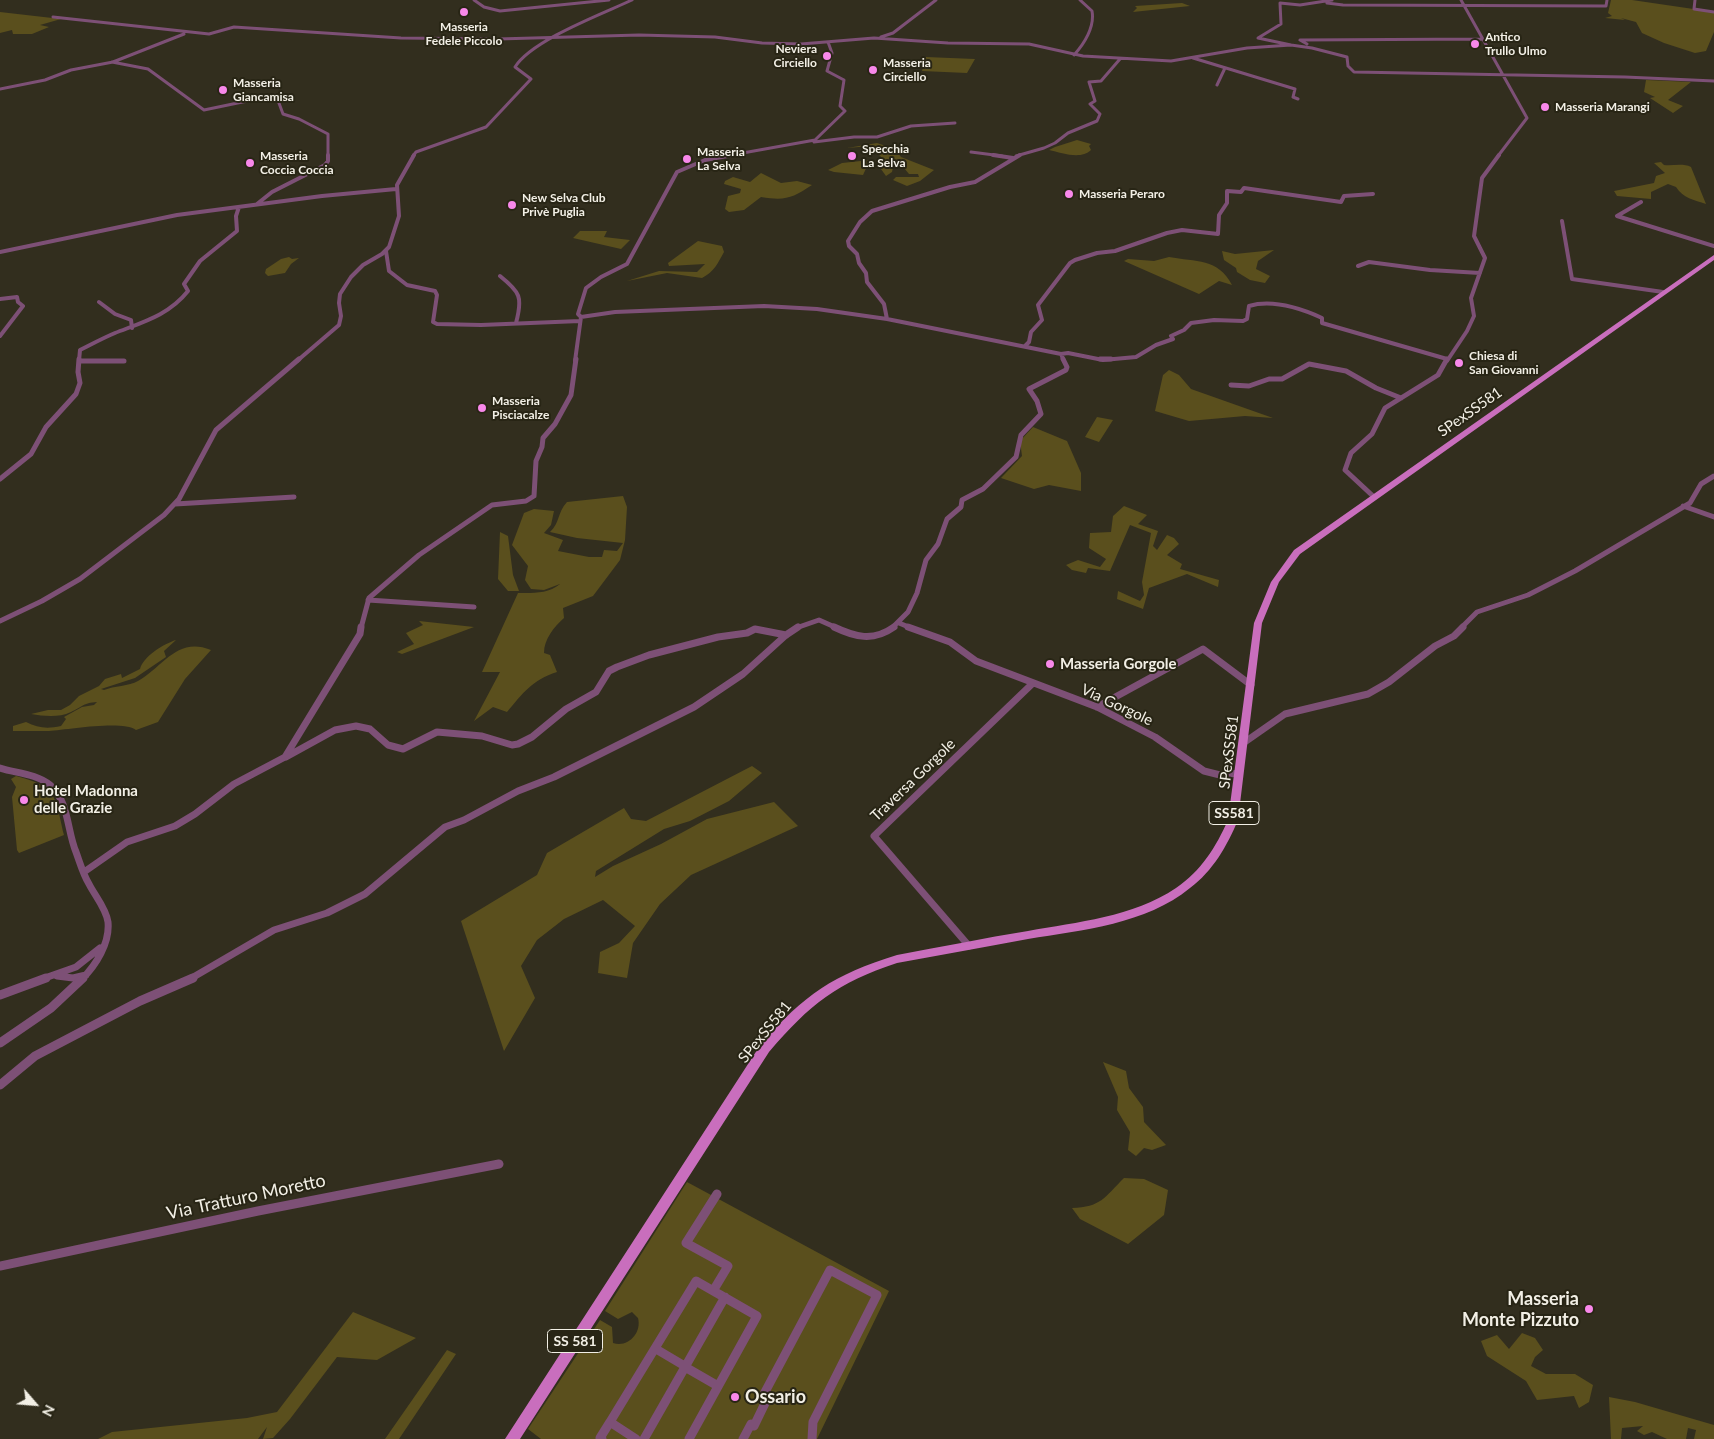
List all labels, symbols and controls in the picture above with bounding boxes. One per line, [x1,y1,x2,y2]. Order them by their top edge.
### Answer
marker: Masseria Fedele Piccolo [458,6,470,18]
place label: Masseria Fedele Piccolo [426,20,502,48]
place label: Antico Trullo Ulmo [1485,30,1547,58]
marker: Antico Trullo Ulmo [1469,38,1481,50]
place label: Neviera Circiello [774,42,817,70]
marker: Neviera Circiello [821,50,833,62]
place label: Masseria Circiello [883,56,931,84]
marker: Masseria Circiello [867,64,879,76]
place label: Masseria Giancamisa [233,76,294,104]
marker: Masseria Giancamisa [217,84,229,96]
place label: Masseria Marangi [1555,100,1650,114]
marker: Masseria Marangi [1539,101,1551,113]
place label: Specchia La Selva [862,142,909,170]
place label: Masseria La Selva [697,145,745,173]
place label: Masseria Coccia Coccia [260,149,334,177]
marker: Specchia La Selva [846,150,858,162]
marker: Masseria La Selva [681,153,693,165]
marker: Masseria Coccia Coccia [244,157,256,169]
place label: Masseria Peraro [1079,187,1165,201]
marker: Masseria Peraro [1063,188,1075,200]
place label: New Selva Club Privè Puglia [522,191,606,219]
marker: New Selva Club Privè Puglia [506,199,518,211]
place label: Chiesa di San Giovanni [1469,349,1539,377]
marker: Chiesa di San Giovanni [1453,357,1465,369]
street label: SPexSS581 [1434,383,1506,441]
place label: Masseria Pisciacalze [492,394,549,422]
marker: Masseria Pisciacalze [476,402,488,414]
place label: Masseria Gorgole [1060,655,1177,673]
marker: Masseria Gorgole [1044,658,1056,670]
street label: Via Gorgole [1078,680,1156,730]
street label: SPexSS581 [1216,714,1242,790]
street label: Traversa Gorgole [867,735,959,825]
place label: Hotel Madonna delle Grazie [34,782,138,817]
marker: Hotel Madonna delle Grazie [18,794,30,806]
road number: SS581 [1209,801,1259,824]
street label: SPexSS581 [735,997,795,1067]
street label: Via Tratturo Moretto [165,1170,327,1224]
place label: Masseria Monte Pizzuto [1462,1288,1579,1330]
marker: Masseria Monte Pizzuto [1583,1303,1595,1315]
road number: SS 581 [548,1330,602,1352]
north arrow [10,1379,60,1429]
place label: Ossario [745,1386,806,1408]
marker: Ossario [729,1391,741,1403]
text: N [39,1402,59,1420]

